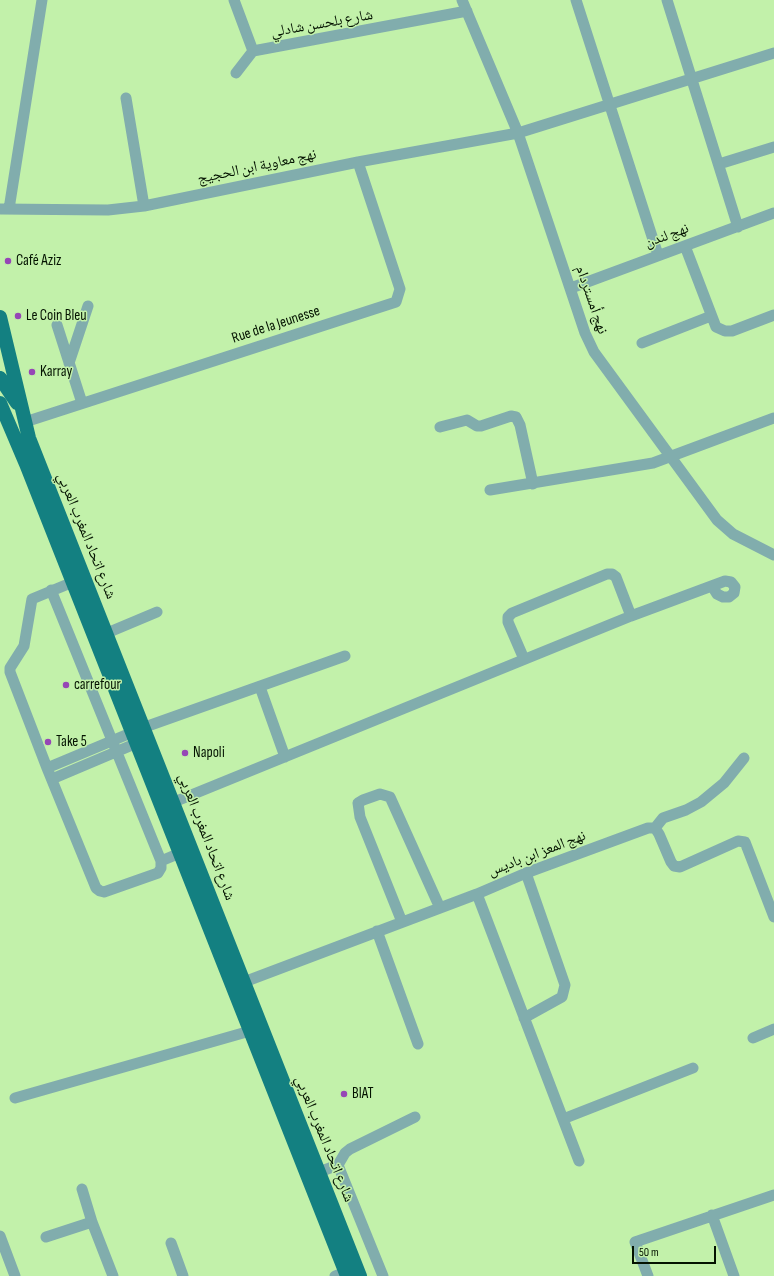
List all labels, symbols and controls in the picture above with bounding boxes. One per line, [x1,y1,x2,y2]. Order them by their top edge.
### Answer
street label: شارع بلحسن شادلي [270,6,374,42]
street label: نهج معاوية ابن الحجيج [196,146,318,188]
street label: نهج لندن [642,220,692,252]
place label: Café Aziz [16,252,61,270]
marker: Café Aziz [3,256,13,266]
street label: نهج أمستردام [571,263,611,337]
street label: Rue de la Jeunesse [230,302,322,348]
place label: Le Coin Bleu [26,307,87,325]
marker: Le Coin Bleu [13,311,23,321]
place label: Karray [40,363,72,381]
marker: Karray [27,367,37,377]
street label: شارع اتحاد المغرب العربي [52,470,120,602]
place label: carrefour [74,676,121,694]
marker: carrefour [61,680,71,690]
place label: Take 5 [56,733,87,751]
marker: Take 5 [43,737,53,747]
place label: Napoli [193,744,225,762]
marker: Napoli [180,748,190,758]
street label: شارع اتحاد المغرب العربي [173,771,239,903]
street label: نهج المعز ابن باديس [486,827,588,881]
street label: شارع اتحاد المغرب العربي [290,1073,358,1205]
place label: BIAT [352,1085,374,1103]
marker: BIAT [339,1089,349,1099]
scale bar [634,1238,718,1264]
text: 50 m [639,1245,659,1260]

